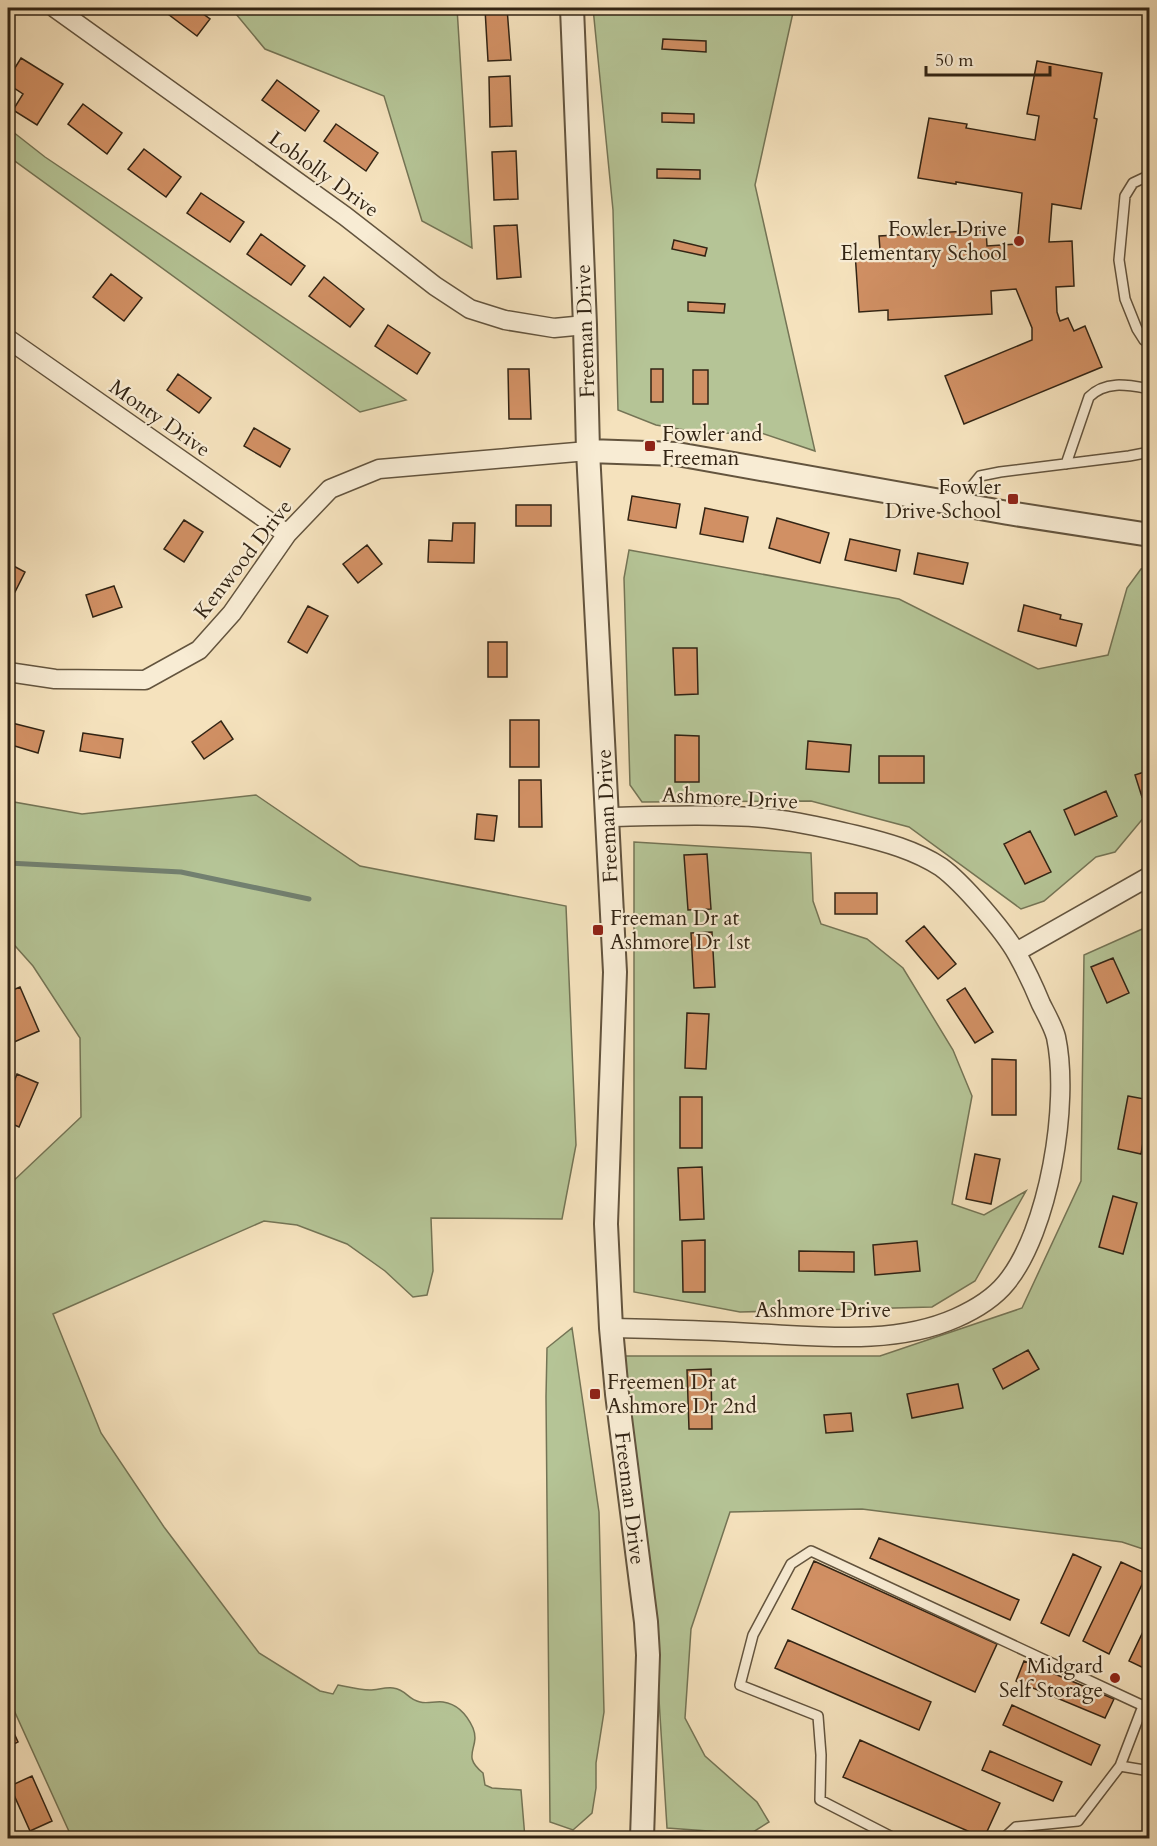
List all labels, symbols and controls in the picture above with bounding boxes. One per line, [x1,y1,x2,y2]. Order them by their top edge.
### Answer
scale bar [926,39,1050,77]
text: 50 m [935,48,974,73]
street label: Loblolly Drive [263,124,385,224]
place label: Fowler Drive Elementary School [840,215,1007,268]
marker: Fowler Drive Elementary School [1012,234,1026,248]
street label: Freeman Drive [569,264,602,398]
street label: Monty Drive [103,373,216,464]
place label: Fowler and Freeman [662,420,763,473]
marker: Fowler and Freeman [643,439,657,453]
place label: Fowler Drive School [885,473,1001,526]
marker: Fowler Drive School [1006,492,1020,506]
street label: Kenwood Drive [188,494,299,625]
street label: Freeman Drive [590,748,625,884]
street label: Ashmore Drive [661,780,799,817]
place label: Freeman Dr at Ashmore Dr 1st [610,904,751,957]
marker: Freeman Dr at Ashmore Dr 1st [591,923,605,937]
street label: Ashmore Drive [755,1296,891,1325]
place label: Freemen Dr at Ashmore Dr 2nd [607,1368,757,1421]
marker: Freemen Dr at Ashmore Dr 2nd [588,1387,602,1401]
street label: Freeman Drive [607,1430,652,1566]
place label: Midgard Self Storage [999,1652,1103,1705]
marker: Midgard Self Storage [1108,1671,1122,1685]

